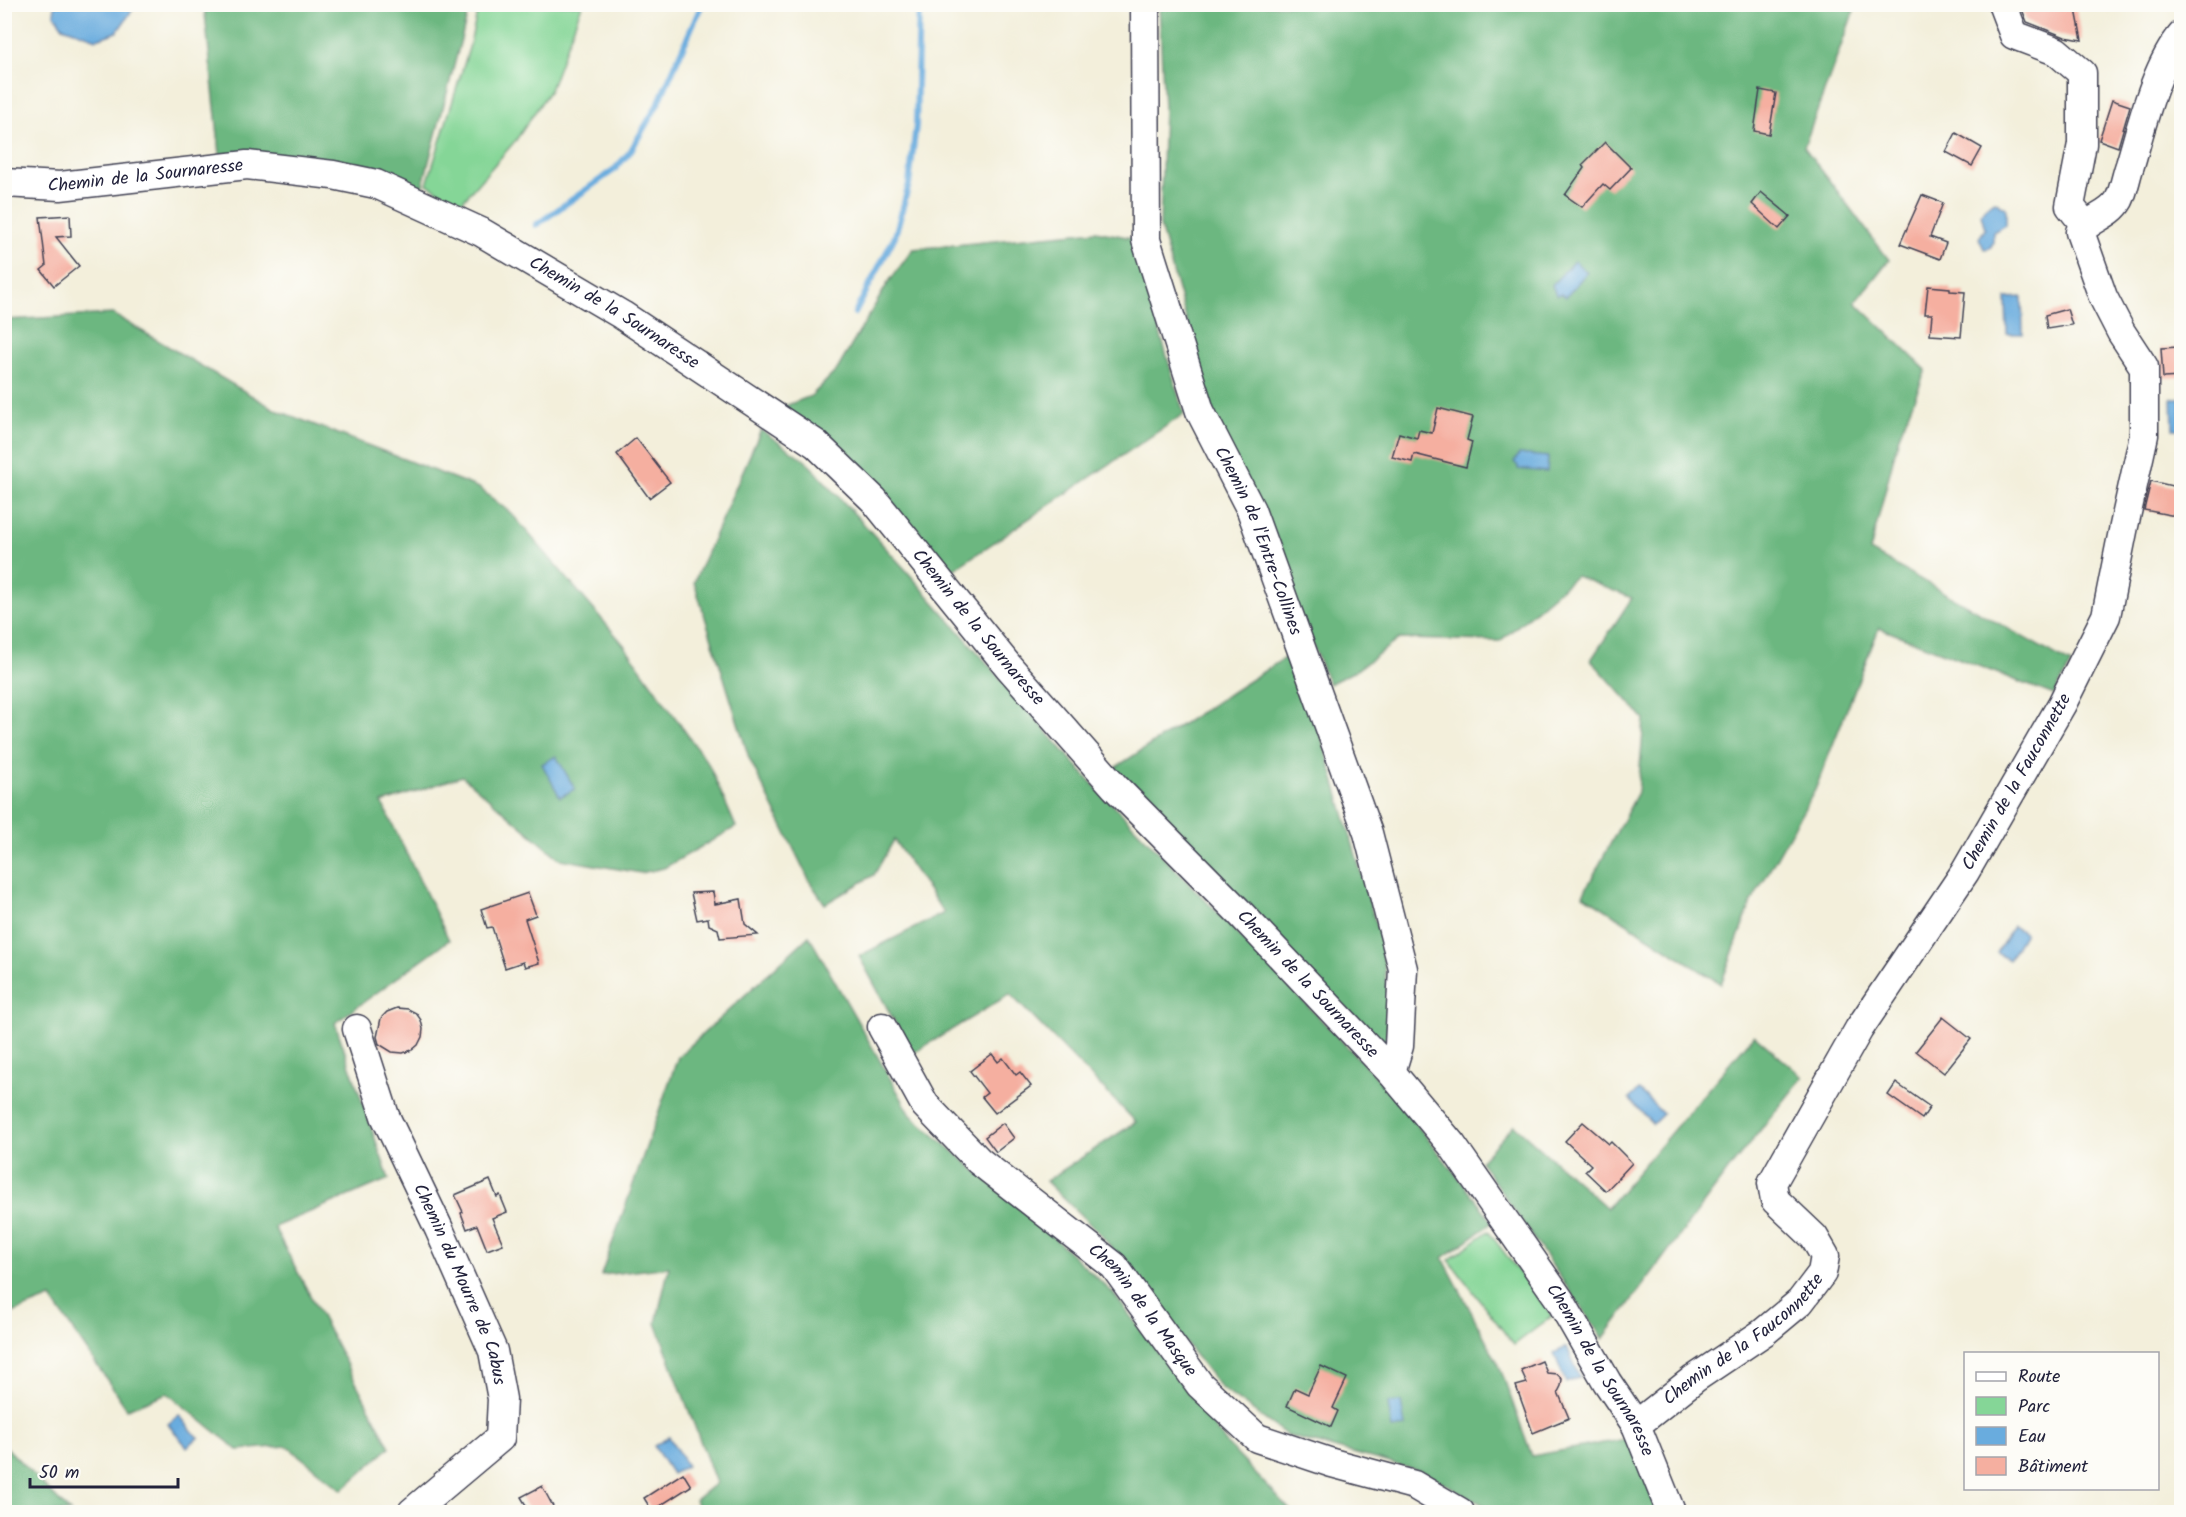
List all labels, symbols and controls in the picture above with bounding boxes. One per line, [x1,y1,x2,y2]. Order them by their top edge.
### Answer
street label: Chemin de la Sournaresse [47,151,245,201]
street label: Chemin de la Sournaresse [523,249,705,377]
street label: Chemin de l'Entre-Collines [1206,441,1310,640]
street label: Chemin de la Sournaresse [904,543,1052,713]
street label: Chemin de la Fauconnette [1954,688,2079,876]
street label: Chemin de la Sournaresse [1229,903,1386,1065]
street label: Chemin du Mourre de Cabus [405,1179,514,1388]
street label: Chemin de la Masque [1081,1236,1204,1383]
street label: Chemin de la Fauconnette [1657,1267,1832,1413]
street label: Chemin de la Sournaresse [1538,1278,1662,1461]
legend [1964,1352,2159,1490]
text: Route [2018,1363,2060,1392]
text: Parc [2018,1393,2050,1422]
text: Eau [2018,1423,2046,1452]
scale bar [30,1451,178,1489]
text: Bâtiment [2018,1453,2089,1482]
text: 50 m [39,1459,79,1488]

